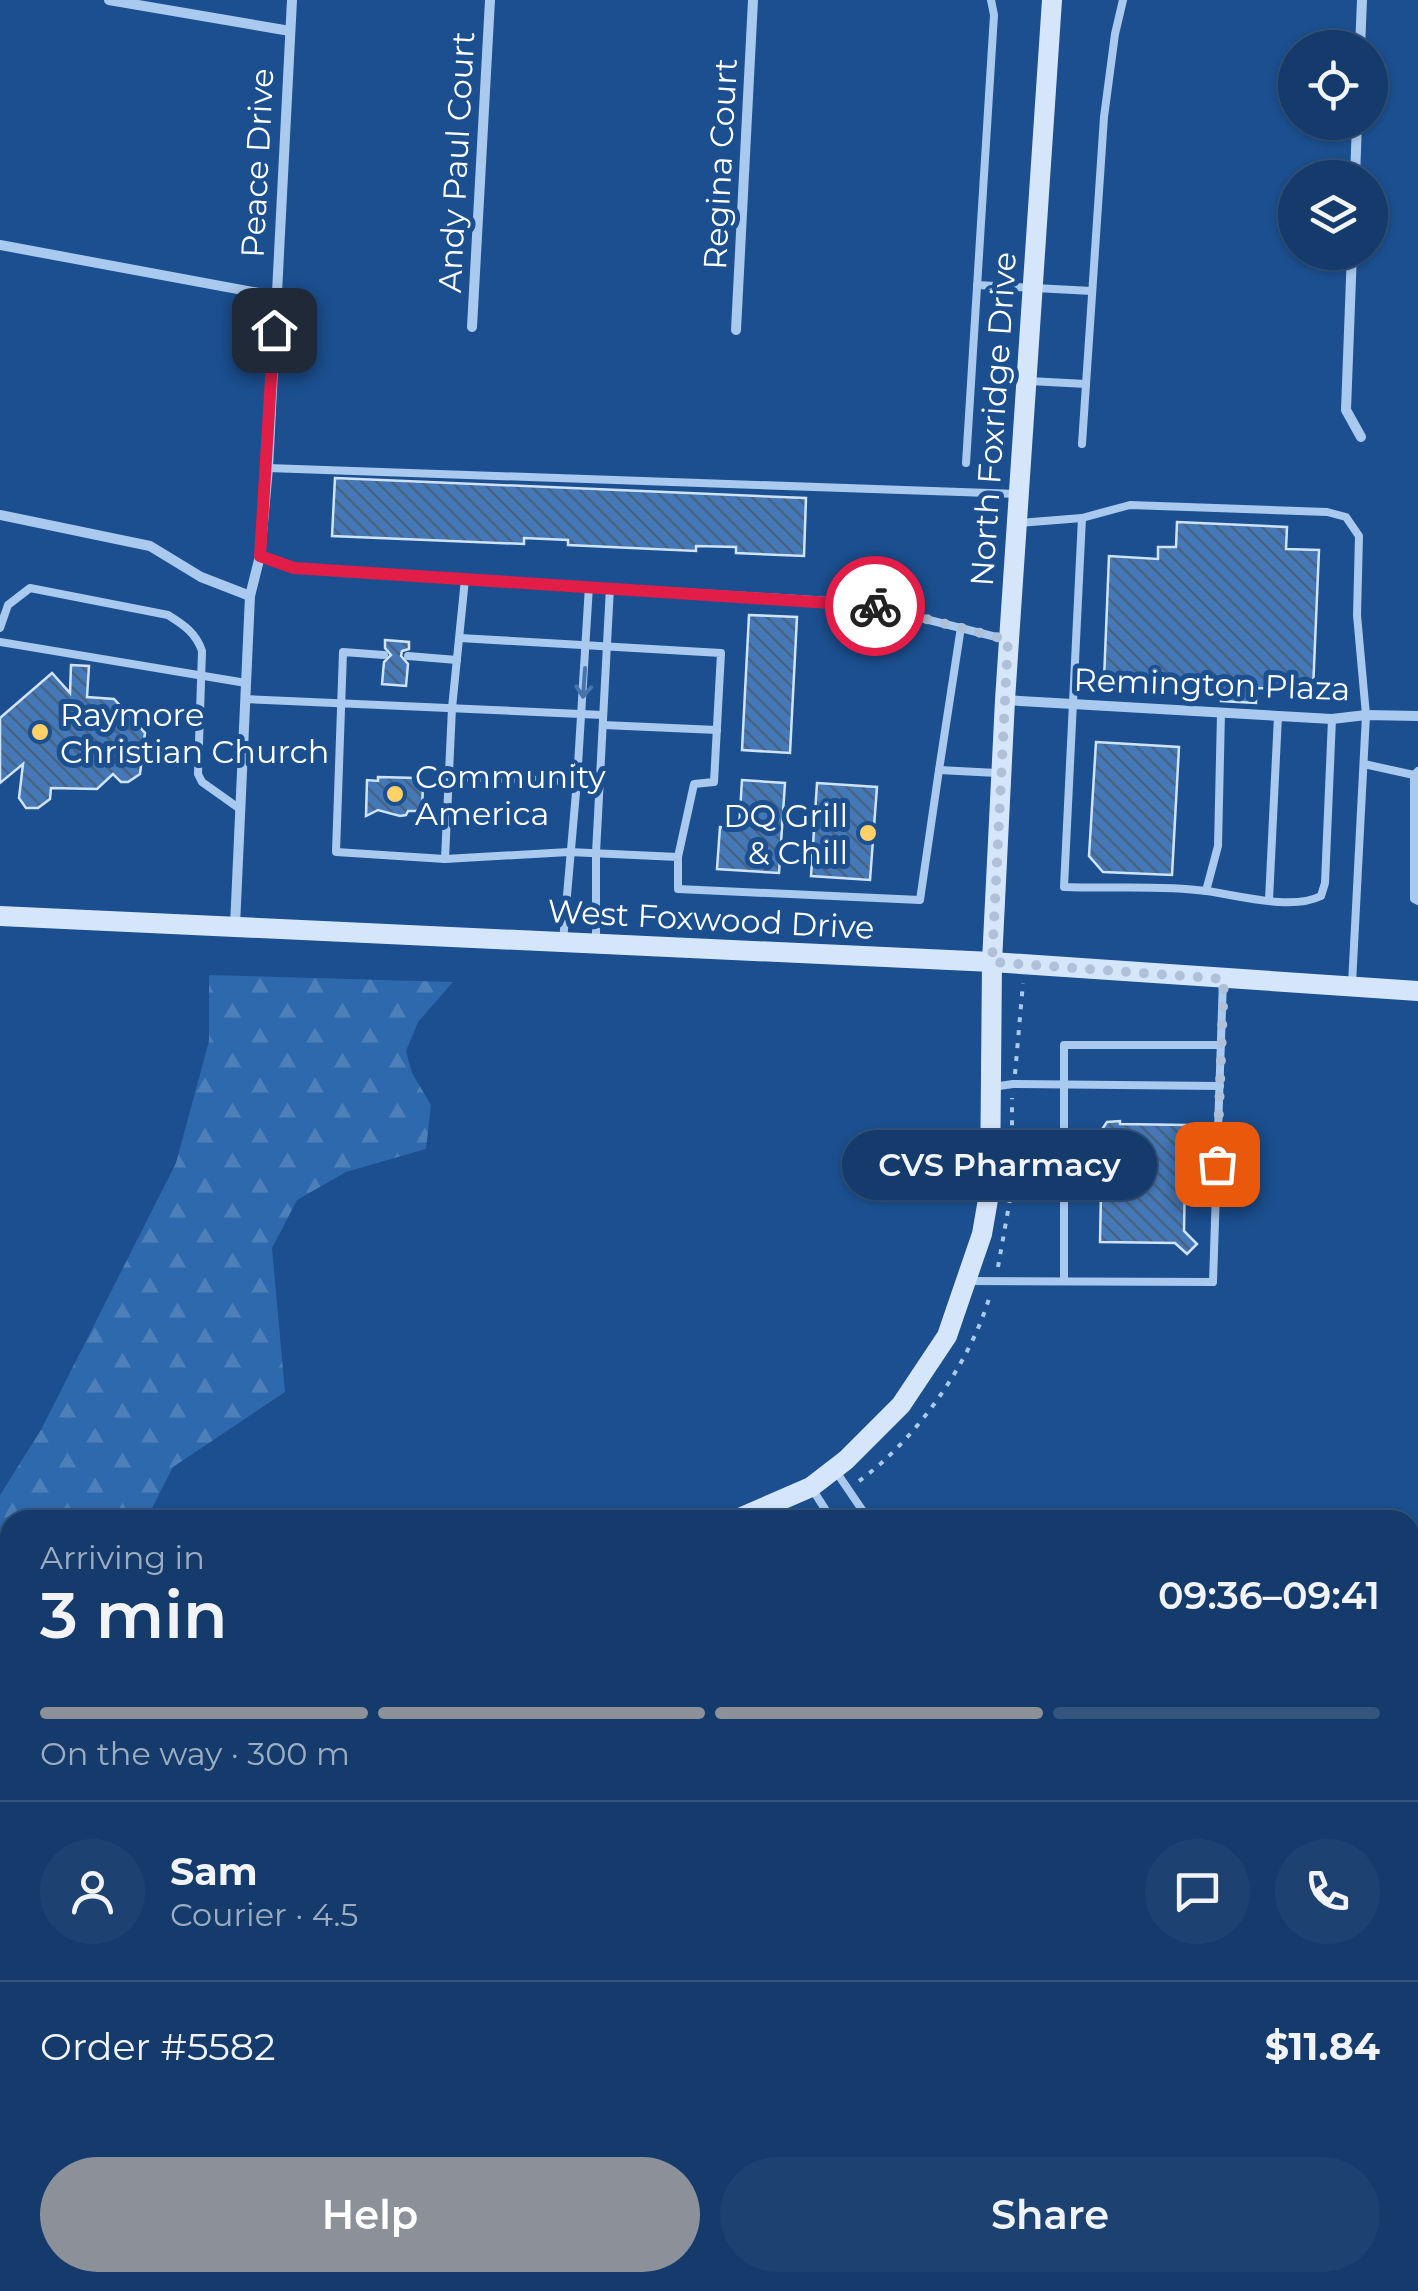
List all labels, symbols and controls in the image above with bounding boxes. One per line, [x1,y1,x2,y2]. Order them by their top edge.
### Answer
street label: Andy Paul Court [430,30,482,294]
map controls [1278,30,1388,270]
button: locate [1278,30,1388,140]
street label: Regina Court [695,57,745,271]
street label: Peace Drive [233,67,281,259]
button: layers [1278,160,1388,270]
street label: North Foxridge Drive [962,251,1024,587]
pin [232,288,317,373]
icon: home [247,303,302,358]
courier [825,556,925,656]
icon: bike [848,579,903,634]
street label: Remington Plaza [1073,660,1351,708]
one-way arrow [574,667,593,699]
place label: Raymore Christian Church [60,695,329,771]
marker: Raymore Christian Church [29,721,51,743]
place label: Community America [415,757,606,833]
marker: Community America [384,783,406,805]
place label: DQ Grill & Chill [723,796,848,872]
marker: DQ Grill & Chill [857,822,879,844]
street label: West Foxwood Drive [546,891,876,947]
pin [1175,1122,1260,1207]
callout: CVS Pharmacy [842,1129,1157,1199]
icon: bag [1190,1137,1245,1192]
text: CVS Pharmacy [878,1145,1121,1184]
text: Arriving in [40,1538,205,1577]
text: 09:36–09:41 [1158,1572,1380,1619]
text: 3 min [40,1575,228,1654]
text: On the way · 300 m [40,1734,350,1773]
button: person [40,1839,145,1944]
button: chat [1145,1839,1250,1944]
button: phone [1275,1839,1380,1944]
text: Sam [170,1848,258,1895]
text: Courier · 4.5 [170,1895,358,1934]
text: Order #5582 [40,2023,276,2070]
text: $11.84 [1265,2023,1380,2070]
button: Help [40,2157,700,2272]
button: Share [720,2157,1380,2272]

